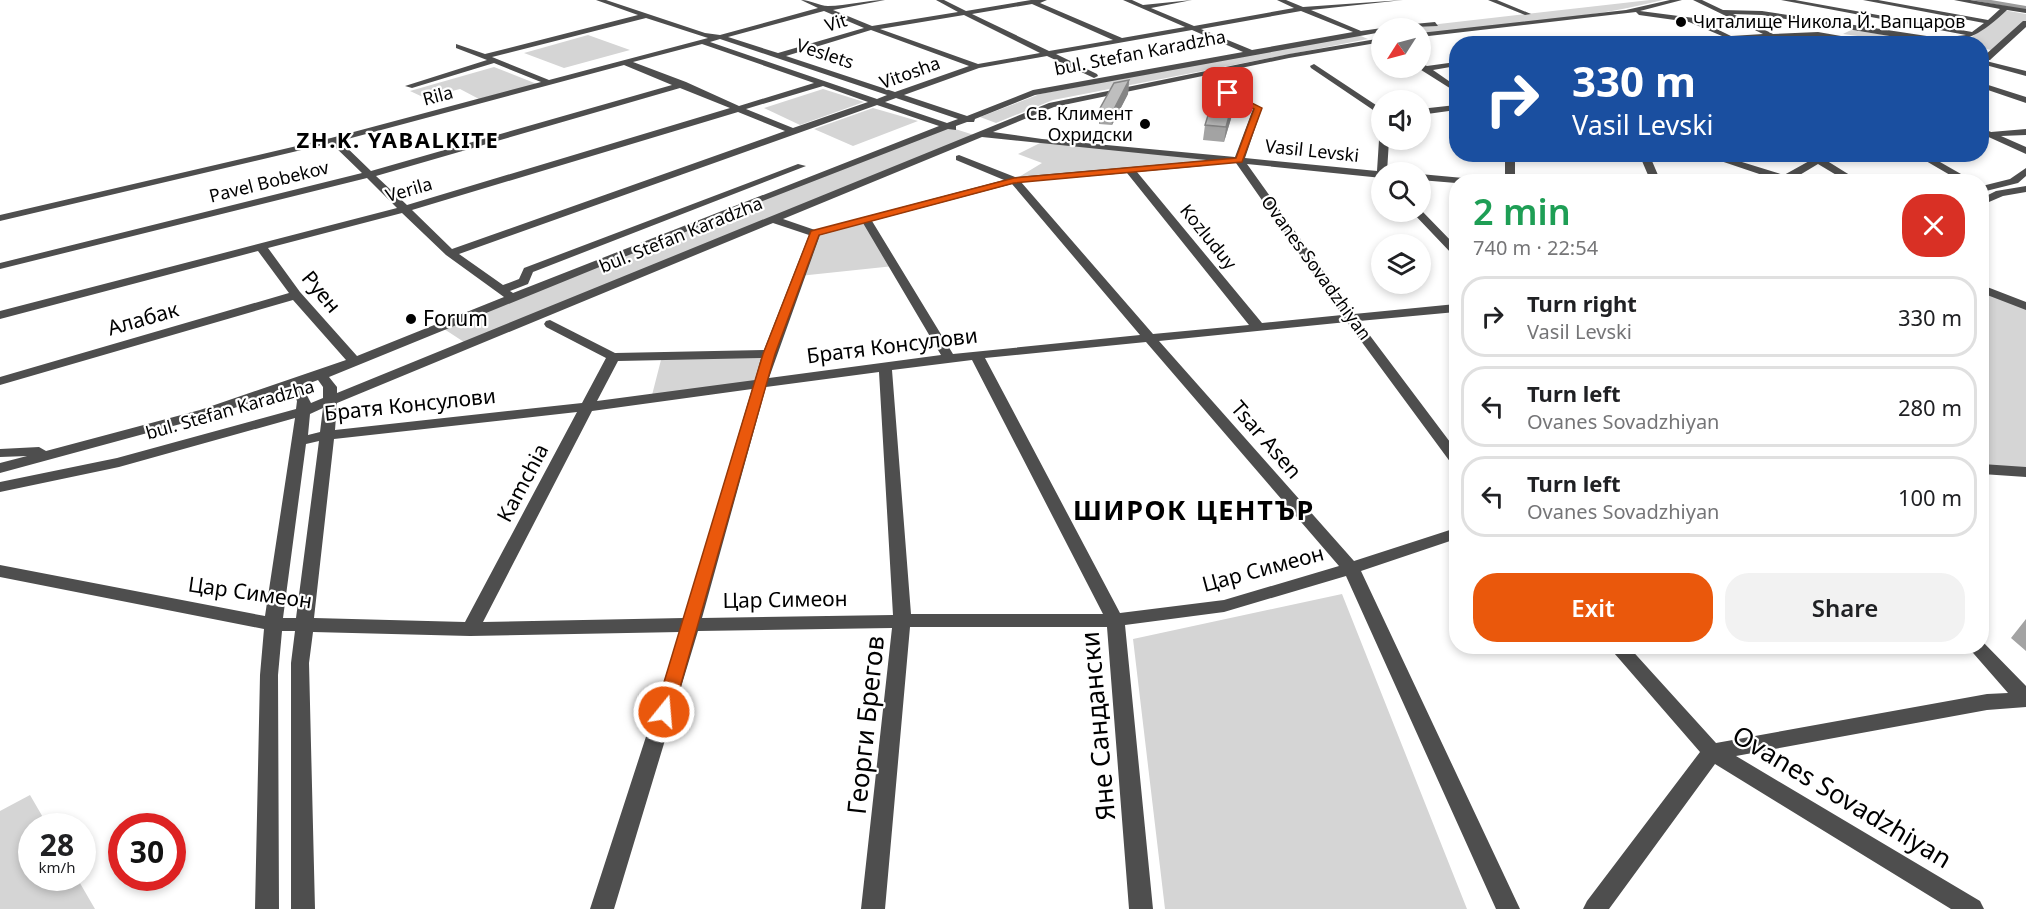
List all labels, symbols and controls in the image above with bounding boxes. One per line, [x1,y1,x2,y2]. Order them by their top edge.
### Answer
street label: Vit [822,7,850,37]
place label: Читалище Никола Й. Вапцаров [1693,9,1965,33]
marker: Читалище Никола Й. Вапцаров [1674,15,1688,29]
north arrow [1371,18,1431,78]
map controls [1371,18,1431,294]
street label: bul. Stefan Karadzha [1052,24,1228,80]
street label: Veslets [793,32,857,74]
street label: Vitosha [876,50,943,94]
text: 330 m [1572,52,1696,109]
icon: right [1473,60,1551,138]
pin [1202,67,1253,118]
icon: arrive [1211,76,1244,109]
street label: Rila [420,79,456,111]
button: sound [1371,90,1431,150]
place label: Св. Климент Охридски [1026,101,1134,146]
text: Vasil Levski [1572,106,1714,143]
marker: Св. Климент Охридски [1138,117,1152,131]
district label: ZH.K. YABALKITE [297,124,499,154]
street label: Vasil Levski [1264,133,1360,167]
street label: Pavel Bobekov [206,154,332,208]
button: search [1371,162,1431,222]
street label: Verila [383,171,435,207]
text: 2 min [1473,187,1571,236]
street label: bul. Stefan Karadzha [595,190,766,278]
street label: Ovanes Sovadzhiyan [1256,190,1377,345]
button: close [1902,194,1965,257]
street label: Kozluduy [1175,199,1243,275]
button: layers [1371,234,1431,294]
text: 740 m · 22:54 [1473,234,1598,261]
street label: Руен [296,264,348,318]
text: Turn right [1527,288,1637,318]
street label: Алабак [104,295,182,342]
icon: right [1476,300,1509,333]
text: 330 m [1898,302,1962,332]
place label: Forum [423,304,488,332]
marker: Forum [404,312,418,326]
text: Vasil Levski [1527,318,1632,345]
street label: Братя Консулови [805,321,979,369]
street label: bul. Stefan Karadzha [143,374,317,445]
text: Turn left [1527,378,1621,408]
street label: Братя Консулови [323,381,497,427]
icon: left [1476,390,1509,423]
text: 280 m [1898,392,1962,422]
street label: Tsar Asen [1225,394,1308,484]
text: Ovanes Sovadzhiyan [1527,408,1719,435]
street label: Kamchia [490,439,554,526]
text: Turn left [1527,468,1621,498]
icon: left [1476,480,1509,513]
text: 100 m [1898,482,1962,512]
district label: ШИРОК ЦЕНТЪР [1073,491,1315,528]
text: Ovanes Sovadzhiyan [1527,498,1719,525]
street label: Цар Симеон [1199,538,1327,598]
street label: Цар Симеон [186,569,314,615]
button: Exit [1473,573,1713,642]
button: Share [1725,573,1965,642]
street label: Цар Симеон [722,584,848,614]
street label: Яне Сандански [1071,630,1123,822]
street label: Георги Брегов [838,634,892,816]
position arrow [632,680,696,744]
street label: Ovanes Sovadzhiyan [1726,716,1959,876]
speed limit sign: 30 [108,813,186,891]
text: 28 [40,824,74,865]
text: km/h [39,857,75,877]

